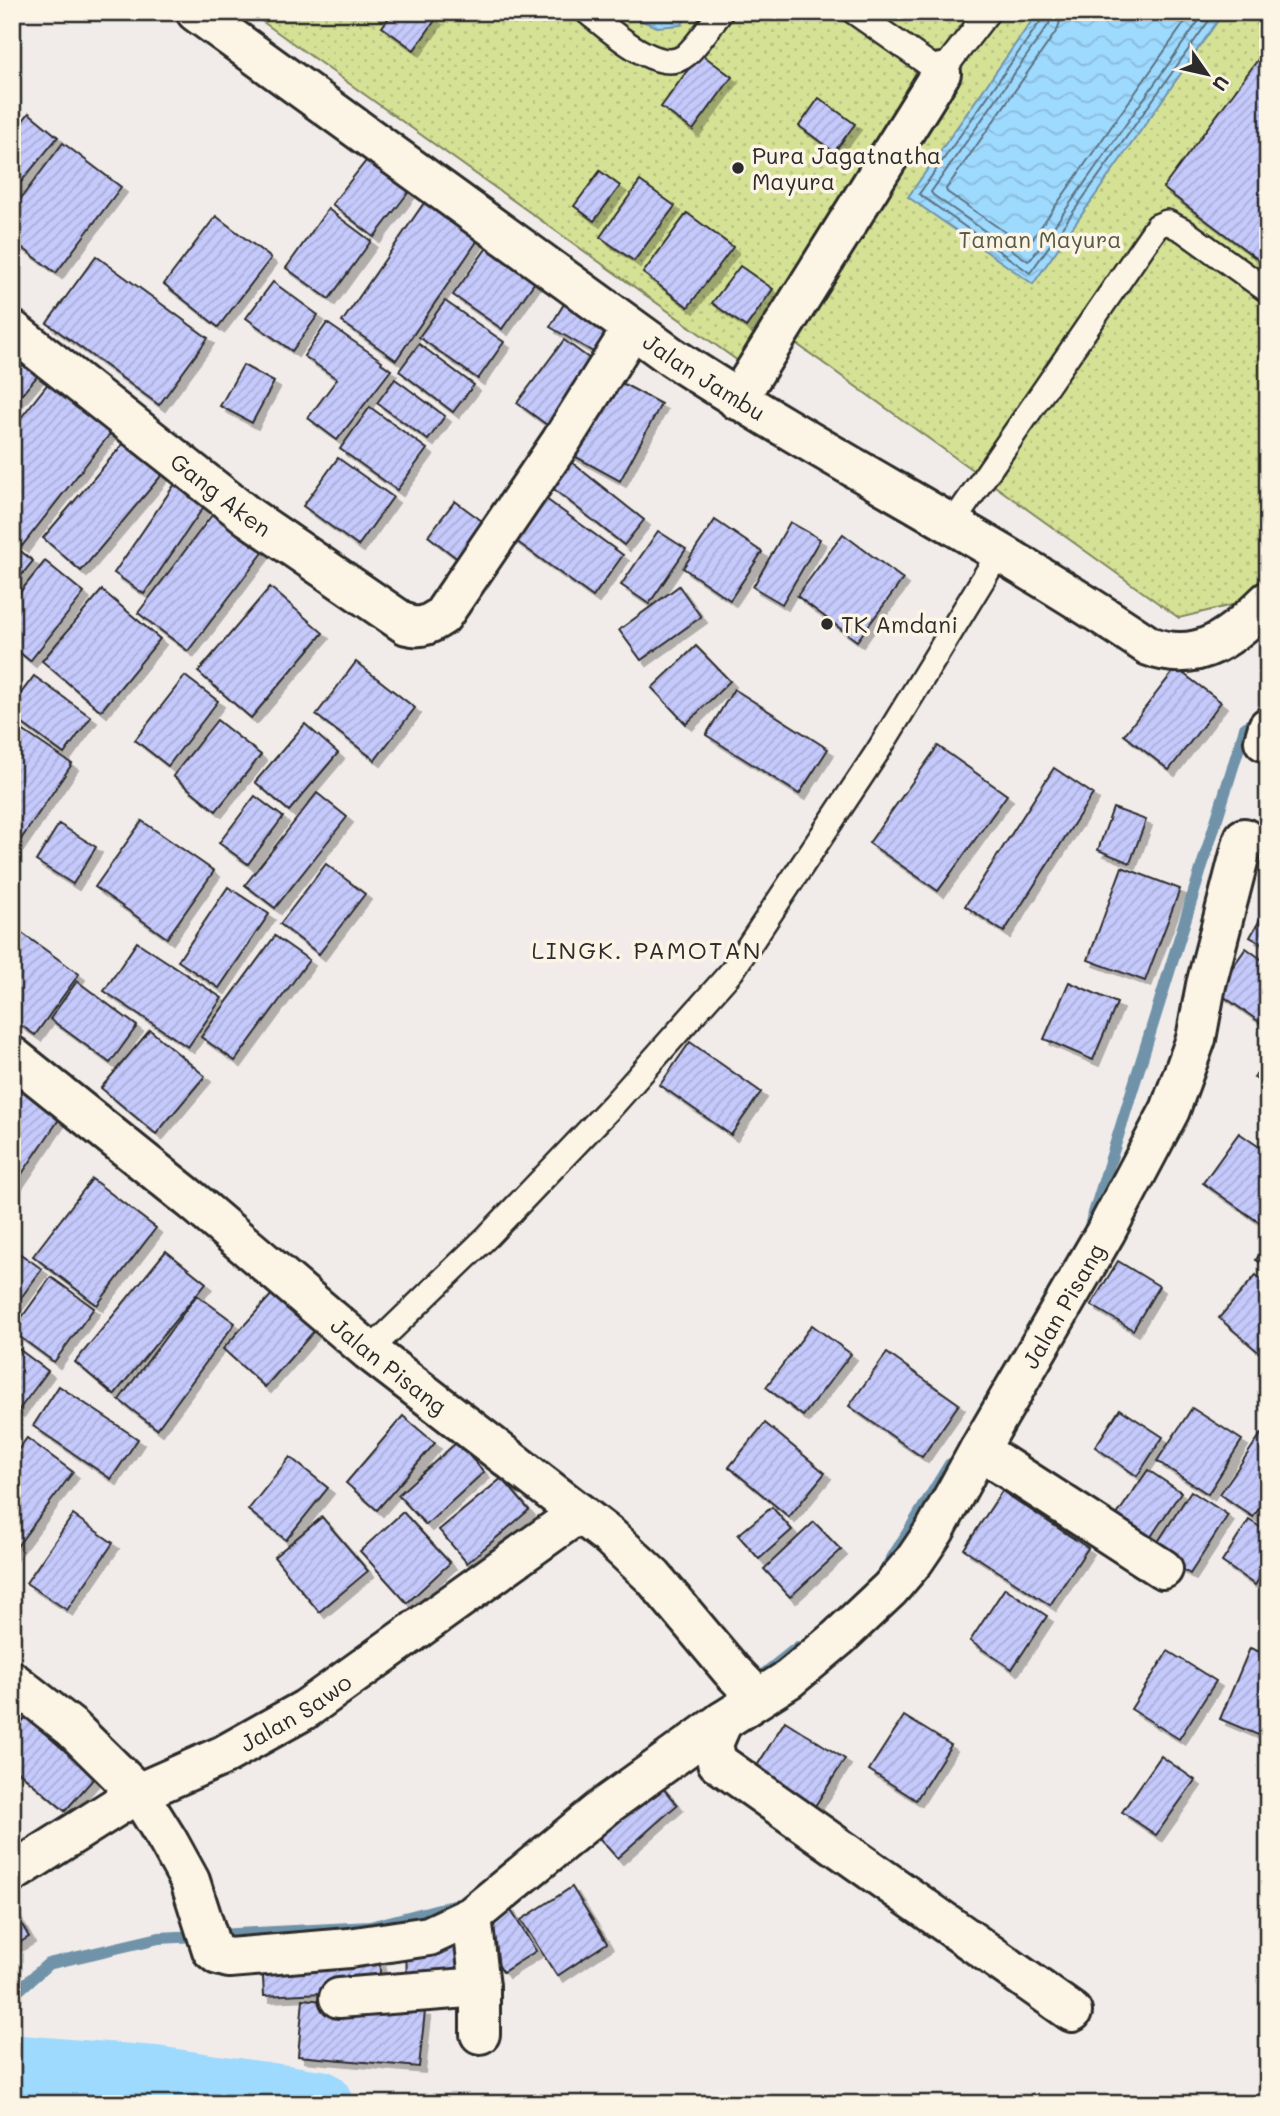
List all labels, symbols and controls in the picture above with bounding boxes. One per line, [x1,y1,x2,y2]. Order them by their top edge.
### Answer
north arrow [1172,38,1242,108]
text: U [1207,71,1236,96]
place label: Pura Jagatnatha Mayura [752,140,941,196]
marker: Pura Jagatnatha Mayura [730,160,746,176]
park label: Taman Mayura [958,224,1122,254]
street label: Jalan Jambu [637,326,771,427]
street label: Gang Aken [164,446,277,543]
place label: TK Amdani [841,609,958,639]
marker: TK Amdani [819,616,835,632]
district label: LINGK. PAMOTAN [531,934,763,965]
street label: Jalan Pisang [1015,1238,1111,1374]
street label: Jalan Pisang [325,1310,453,1421]
street label: Jalan Sawo [234,1666,357,1758]

